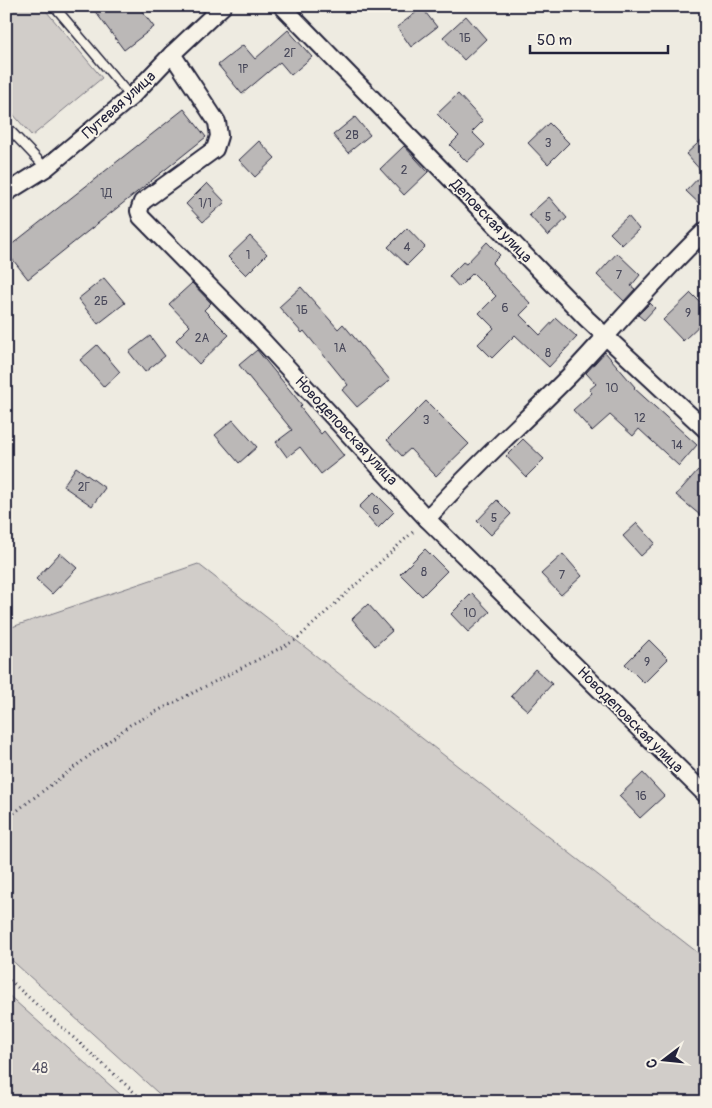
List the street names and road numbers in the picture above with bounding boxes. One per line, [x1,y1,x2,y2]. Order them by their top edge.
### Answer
street label: Путевая улица [78,67,160,143]
street label: Деповская улица [445,174,536,267]
street label: Новодеповская улица [290,372,402,490]
street label: Новодеповская улица [573,663,687,777]

